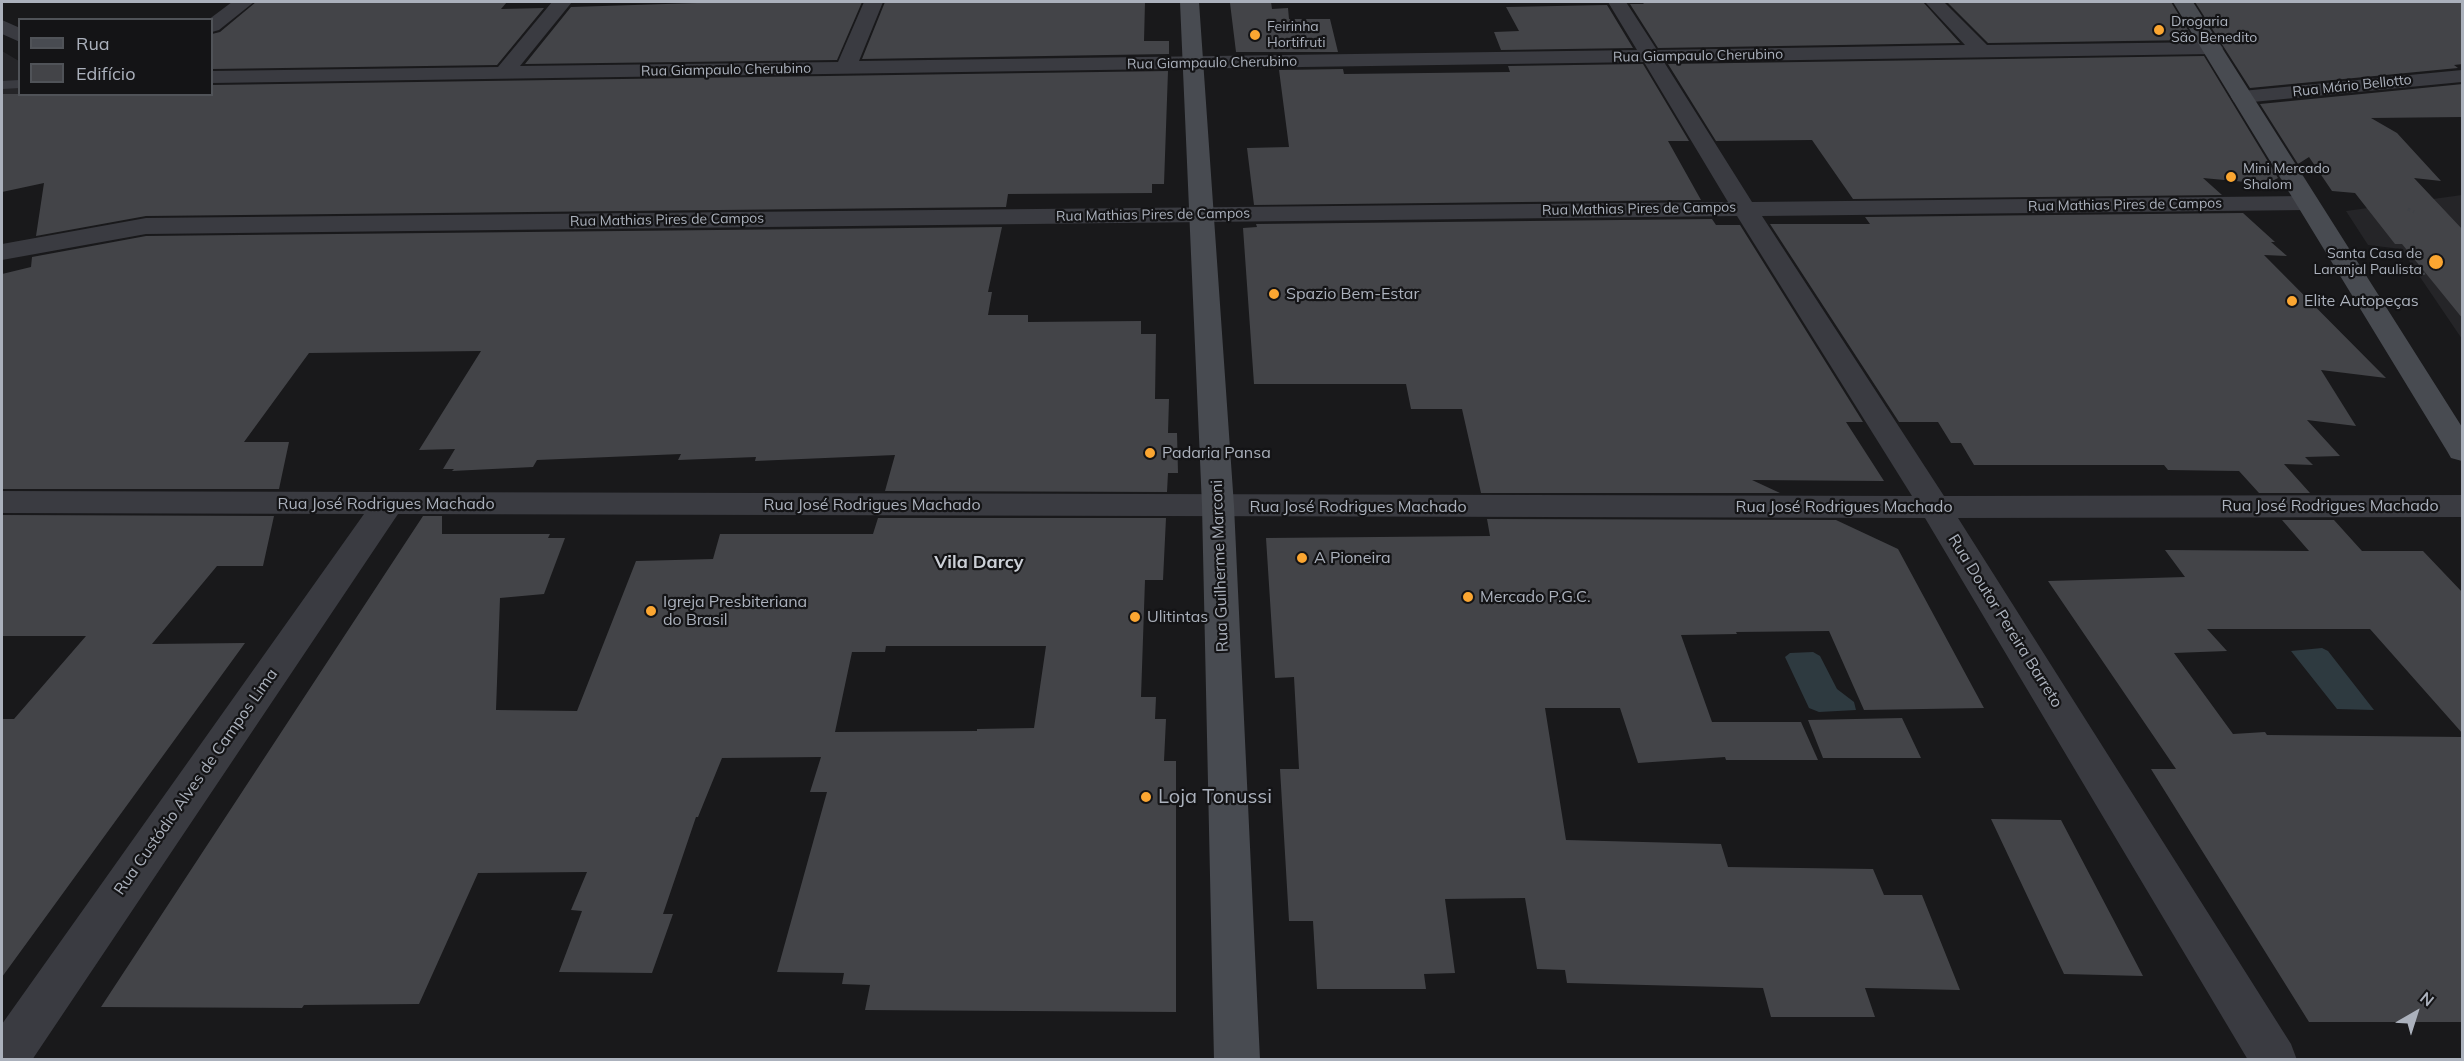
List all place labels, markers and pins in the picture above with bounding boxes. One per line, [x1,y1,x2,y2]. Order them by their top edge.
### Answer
place label: Drogaria São Benedito [2171,14,2257,46]
place label: Feirinha Hortifruti [1267,19,1326,51]
marker: Drogaria São Benedito [2152,23,2166,37]
marker: Feirinha Hortifruti [1248,28,1262,42]
place label: Mini Mercado Shalom [2243,161,2330,194]
marker: Mini Mercado Shalom [2224,170,2238,184]
place label: Santa Casa de Laranjal Paulista [2314,246,2422,278]
marker: Santa Casa de Laranjal Paulista [2427,253,2445,271]
place label: Spazio Bem-Estar [1286,284,1419,304]
marker: Spazio Bem-Estar [1267,287,1281,301]
place label: Elite Autopeças [2304,291,2419,311]
marker: Elite Autopeças [2285,294,2299,308]
place label: Padaria Pansa [1162,443,1271,463]
marker: Padaria Pansa [1143,446,1157,460]
place label: A Pioneira [1314,548,1391,568]
marker: A Pioneira [1295,551,1309,565]
place label: Mercado P.G.C. [1480,587,1591,607]
marker: Mercado P.G.C. [1461,590,1475,604]
place label: Igreja Presbiteriana do Brasil [663,592,807,630]
marker: Igreja Presbiteriana do Brasil [644,604,658,618]
place label: Ulitintas [1147,607,1208,627]
marker: Ulitintas [1128,610,1142,624]
place label: Loja Tonussi [1158,785,1272,809]
marker: Loja Tonussi [1139,790,1153,804]

